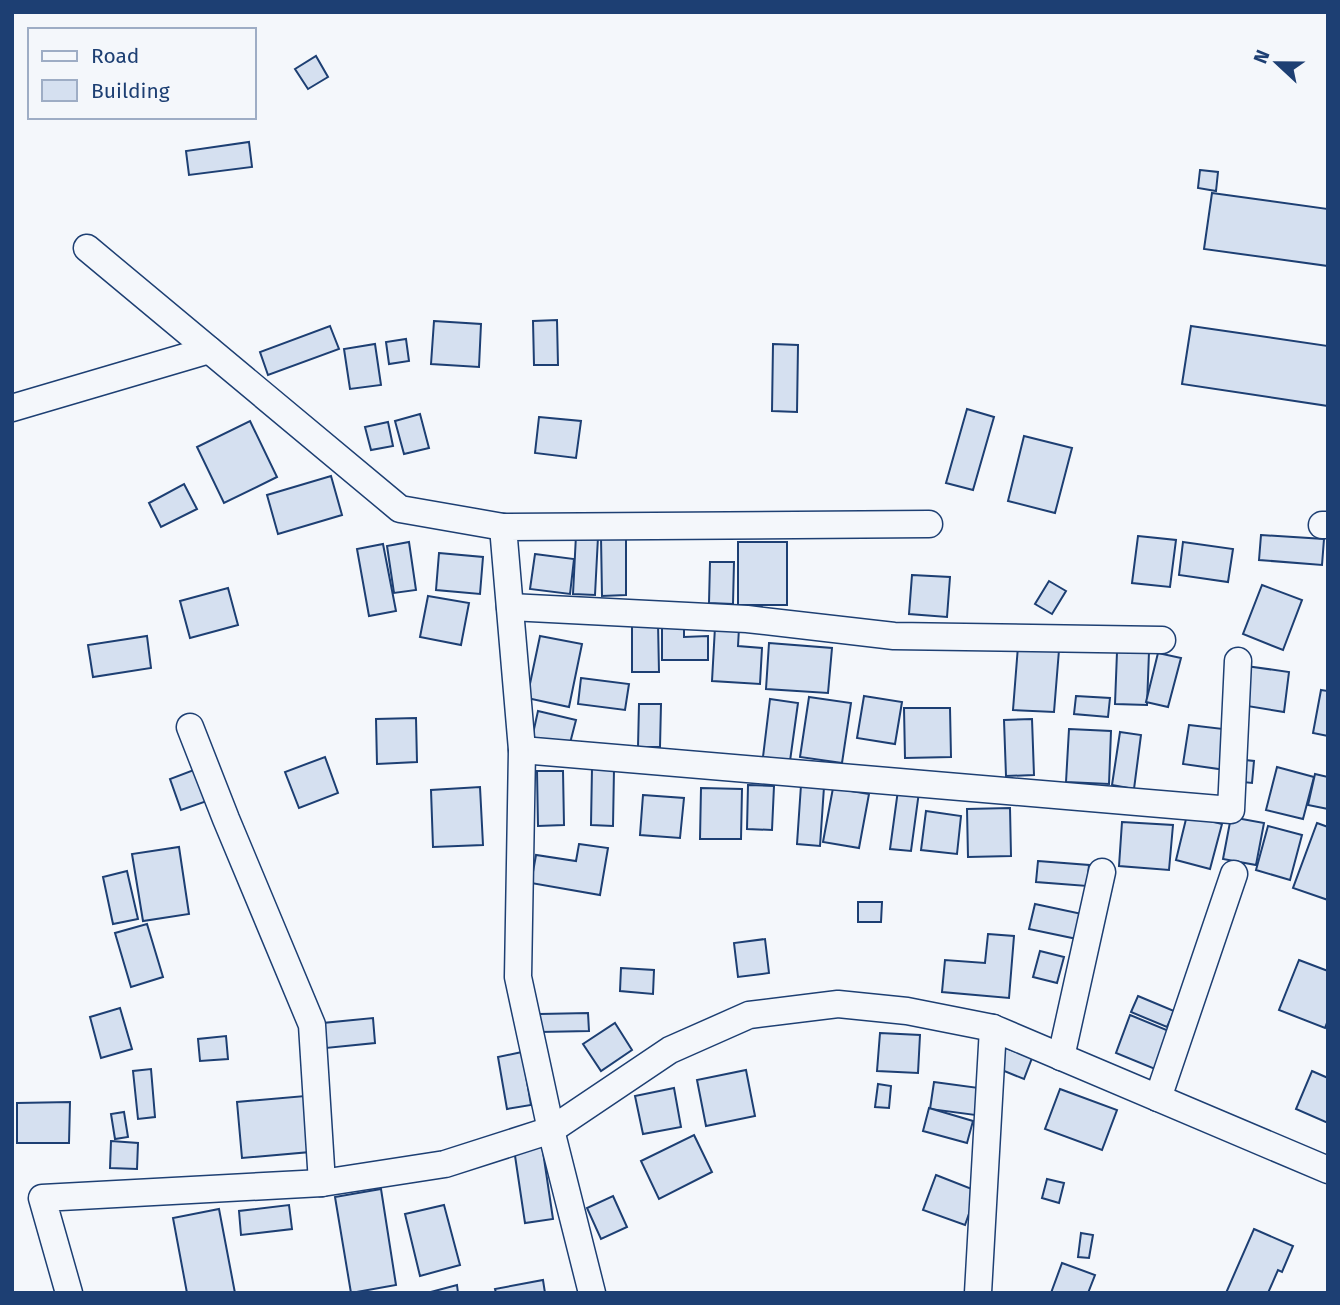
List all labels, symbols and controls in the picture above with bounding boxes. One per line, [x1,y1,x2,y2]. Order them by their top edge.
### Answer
legend [28,28,256,119]
north arrow [1242,28,1312,98]
text: Road [91,43,139,69]
text: N [1249,47,1275,67]
text: Building [91,78,170,104]

